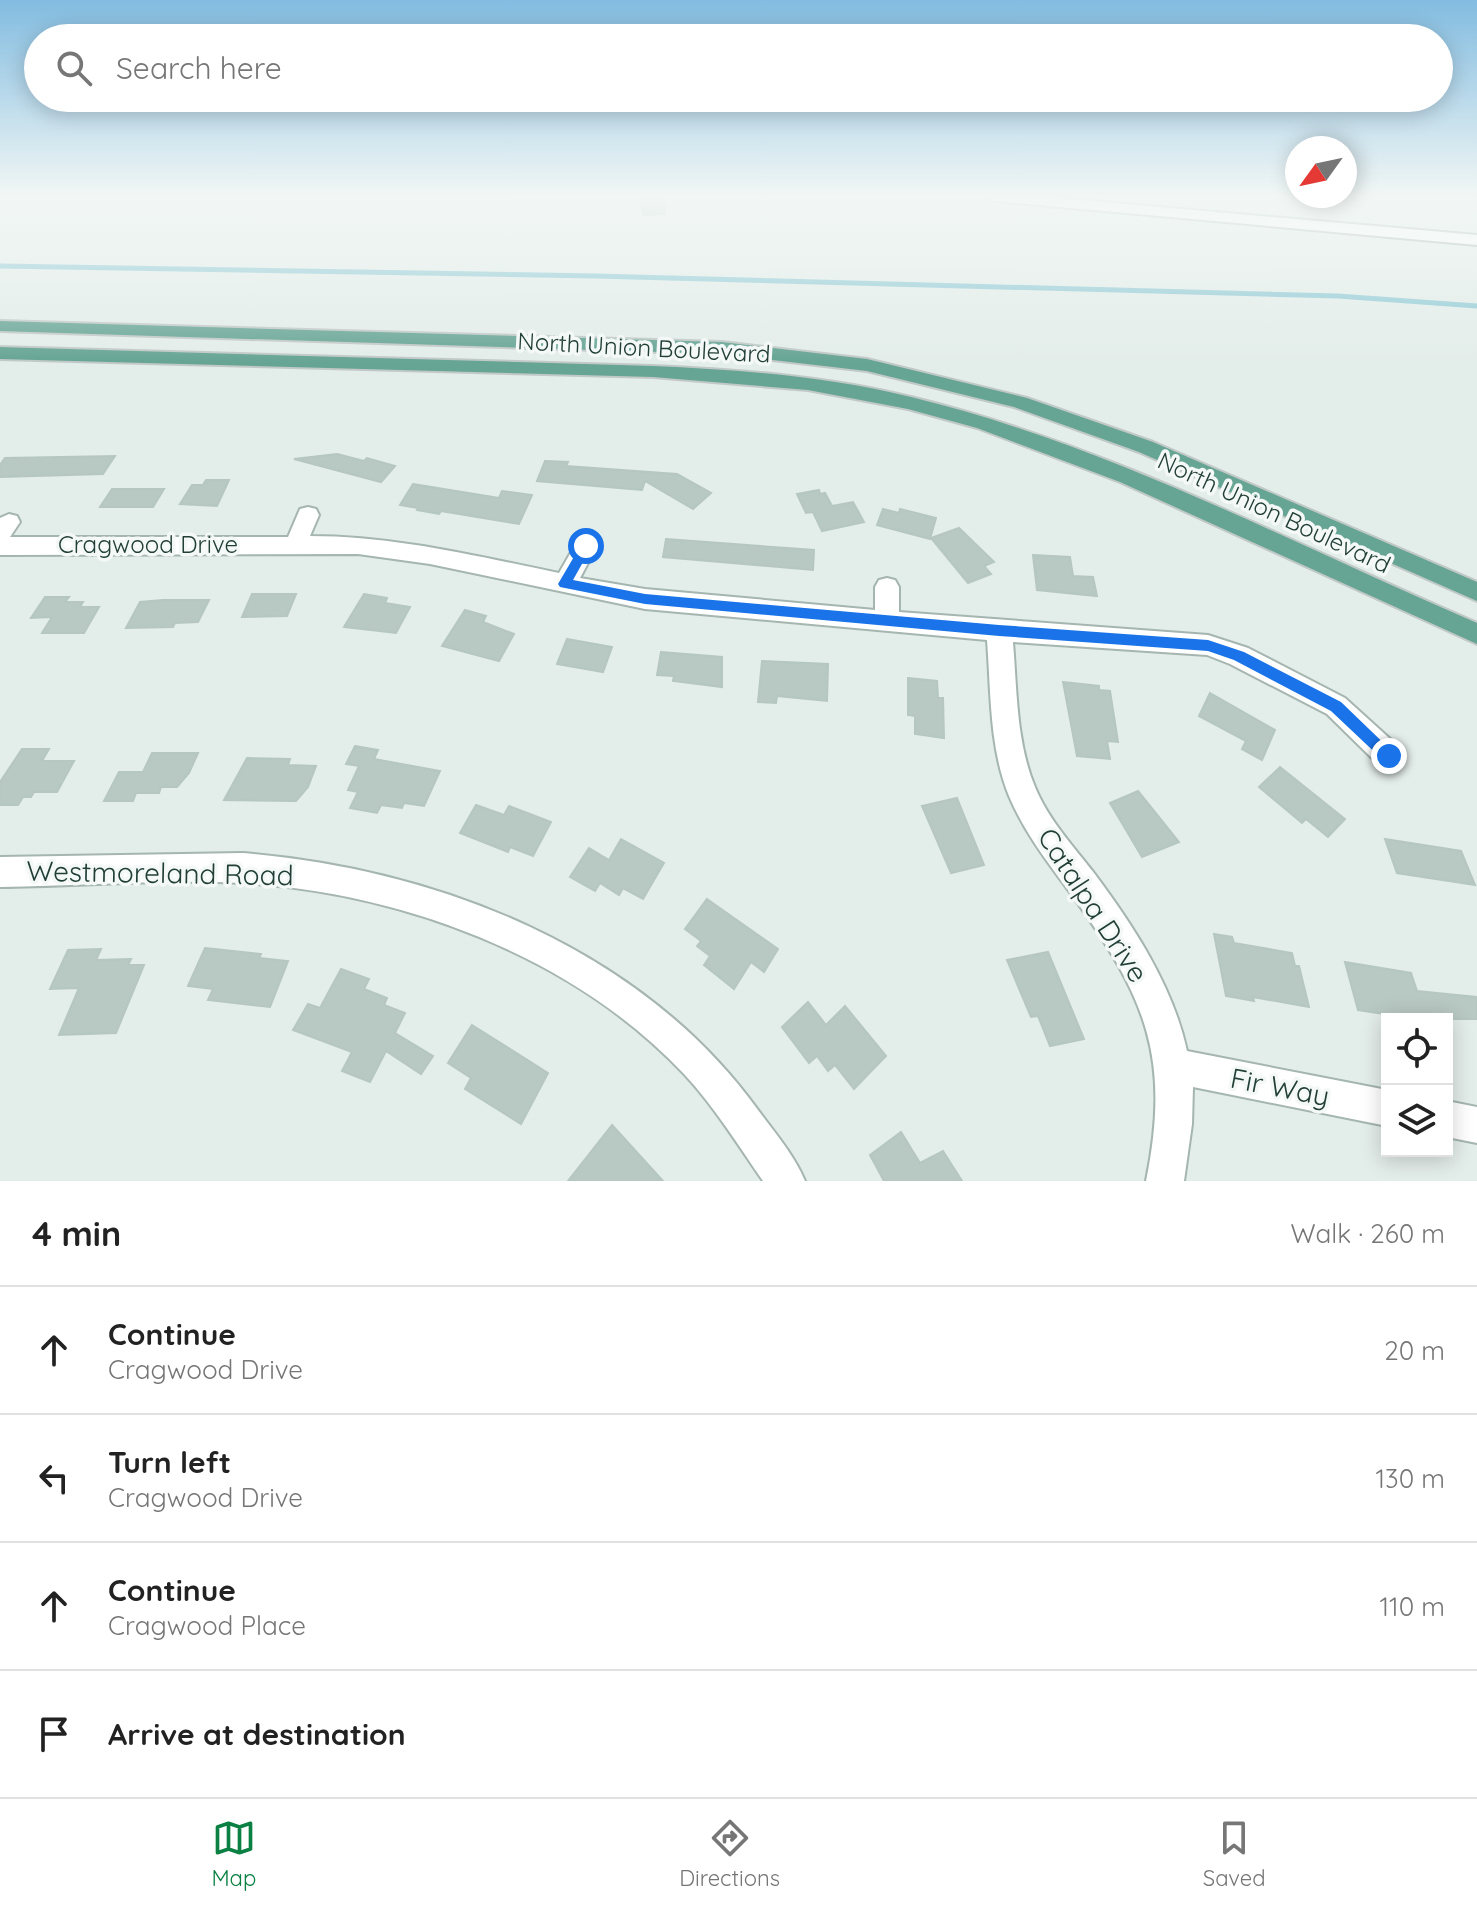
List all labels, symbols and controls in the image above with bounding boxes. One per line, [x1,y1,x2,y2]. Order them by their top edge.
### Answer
search box [24,24,1453,112]
icon: search [52,46,96,90]
text: Search here [116,49,282,87]
north arrow [1285,136,1357,208]
street label: North Union Boulevard [517,325,771,369]
street label: North Union Boulevard [1153,445,1396,579]
route start [568,528,604,564]
street label: Cragwood Drive [58,529,238,559]
route end [1371,738,1407,774]
street label: Catalpa Drive [1031,821,1156,989]
street label: Westmoreland Road [26,853,294,892]
map controls [1381,1013,1453,1157]
button: locate [1381,1013,1453,1085]
street label: Fir Way [1228,1060,1332,1113]
button: layers [1381,1085,1453,1157]
text: 4 min [32,1212,121,1255]
text: Walk · 260 m [1291,1217,1445,1250]
text: Continue [108,1315,236,1353]
icon: ahead [32,1328,76,1372]
text: 20 m [1384,1334,1445,1367]
text: Cragwood Drive [108,1353,303,1386]
text: Turn left [108,1443,231,1481]
icon: left [32,1456,76,1500]
text: 130 m [1375,1462,1445,1495]
text: Cragwood Drive [108,1481,303,1514]
text: Continue [108,1571,236,1609]
icon: ahead [32,1584,76,1628]
text: 110 m [1379,1590,1445,1623]
text: Cragwood Place [108,1609,306,1642]
icon: arrive [32,1712,76,1756]
text: Arrive at destination [108,1715,406,1753]
tab: Map [211,1816,256,1892]
tab: Directions [679,1816,780,1892]
tab: Saved [1203,1816,1266,1892]

